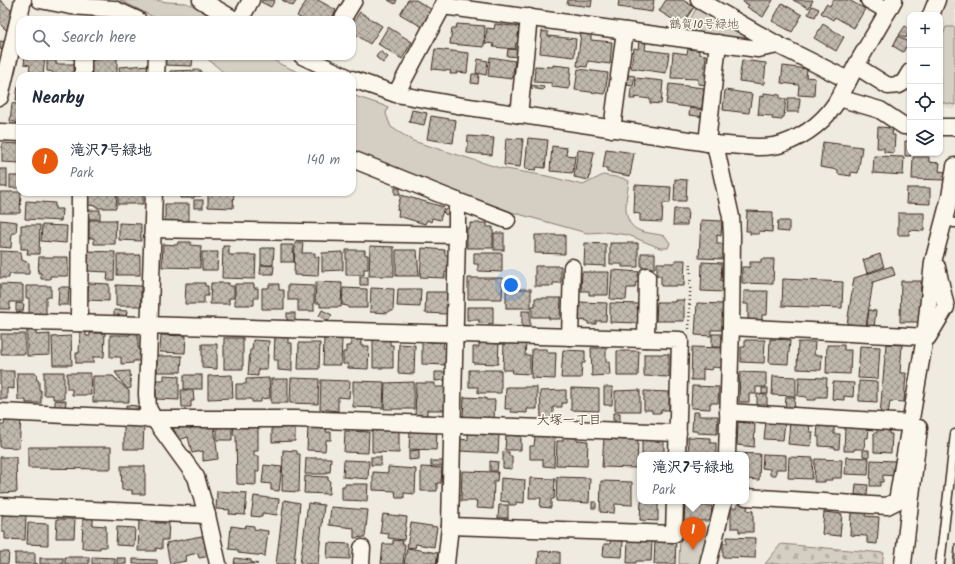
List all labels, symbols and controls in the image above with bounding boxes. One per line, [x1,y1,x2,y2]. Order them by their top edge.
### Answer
map controls [907,12,943,156]
button: + [907,12,943,48]
park label: 鶴賀10号緑地 [669,15,739,34]
search box [16,16,356,60]
text: Search here [62,26,136,50]
icon: search [30,27,52,49]
button: − [907,48,943,84]
button: locate [907,84,943,120]
text: Nearby [32,85,84,112]
button: layers [907,120,943,156]
text: 滝沢7号緑地 [70,139,152,163]
text: 1 [43,150,47,171]
text: 140 m [307,150,340,171]
text: Park [70,163,94,184]
your location [501,275,521,295]
district label: 大塚一丁目 [536,410,602,431]
popup [637,452,749,504]
text: 滝沢7号緑地 [652,456,734,480]
text: Park [652,480,676,501]
pin: 1 [680,517,706,550]

